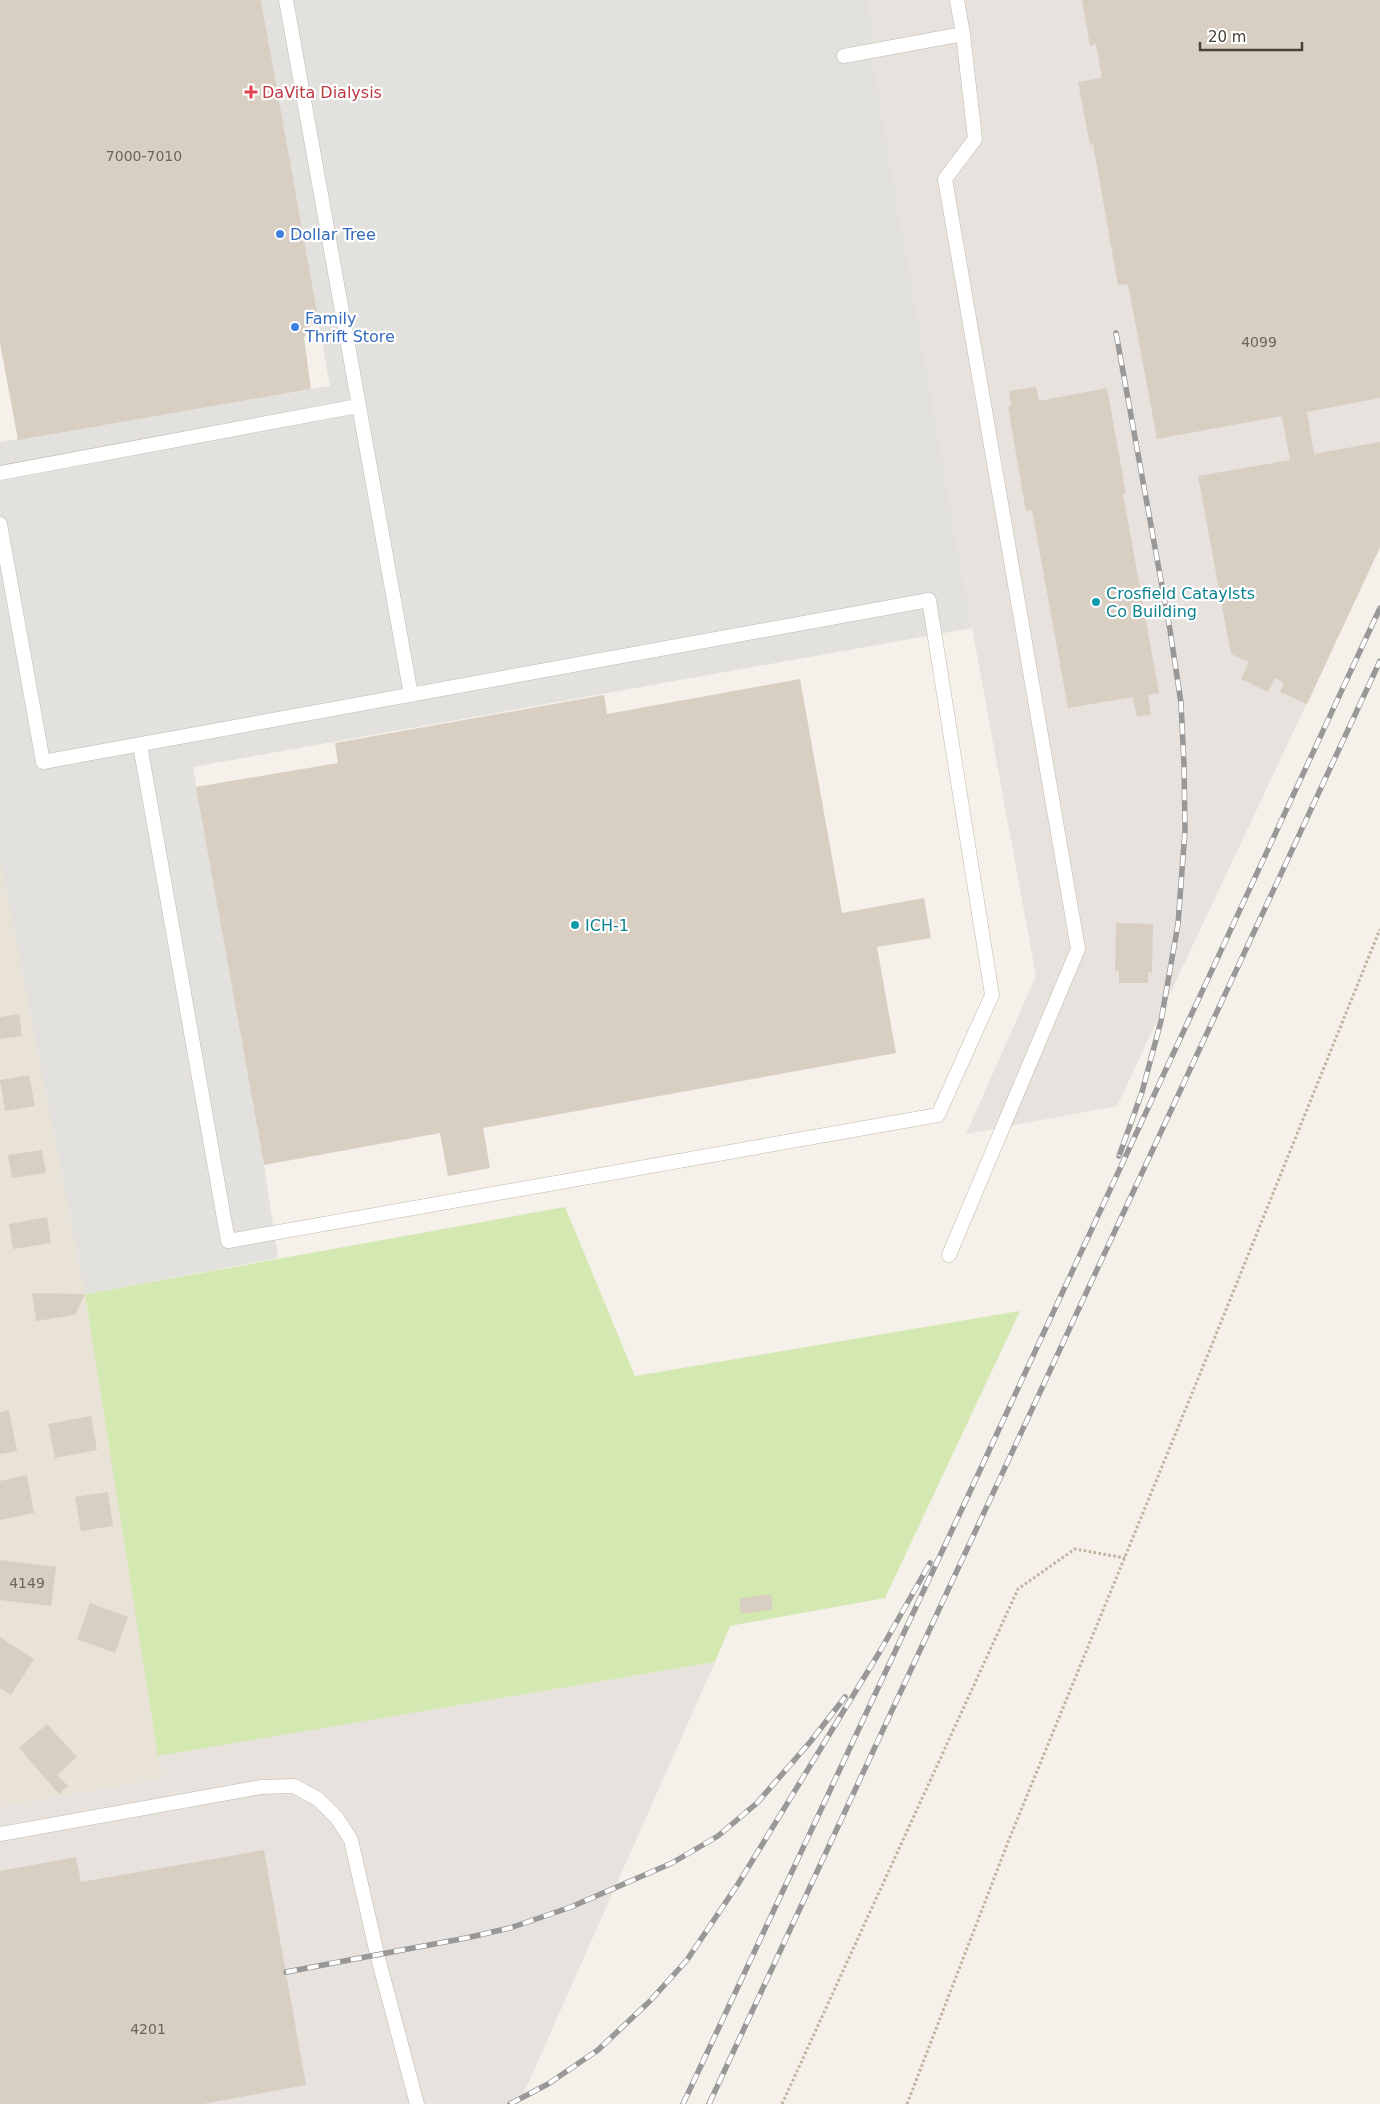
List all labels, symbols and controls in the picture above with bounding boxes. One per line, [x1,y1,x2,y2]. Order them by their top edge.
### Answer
scale bar [1200,20,1302,52]
text: 20 m [1208,28,1246,46]
place label: DaVita Dialysis [262,83,382,102]
marker: DaVita Dialysis [244,85,258,99]
house number: 7000-7010 [106,148,182,164]
place label: Dollar Tree [290,225,376,244]
marker: Dollar Tree [274,228,286,240]
place label: Family Thrift Store [304,309,395,346]
marker: Family Thrift Store [289,321,301,333]
house number: 4099 [1241,334,1277,350]
place label: Crosfield Cataylsts Co Building [1106,584,1255,621]
marker: Crosfield Cataylsts Co Building [1090,596,1102,608]
place label: ICH-1 [585,916,629,935]
marker: ICH-1 [569,919,581,931]
house number: 4149 [9,1575,45,1591]
house number: 4201 [130,2021,166,2037]

